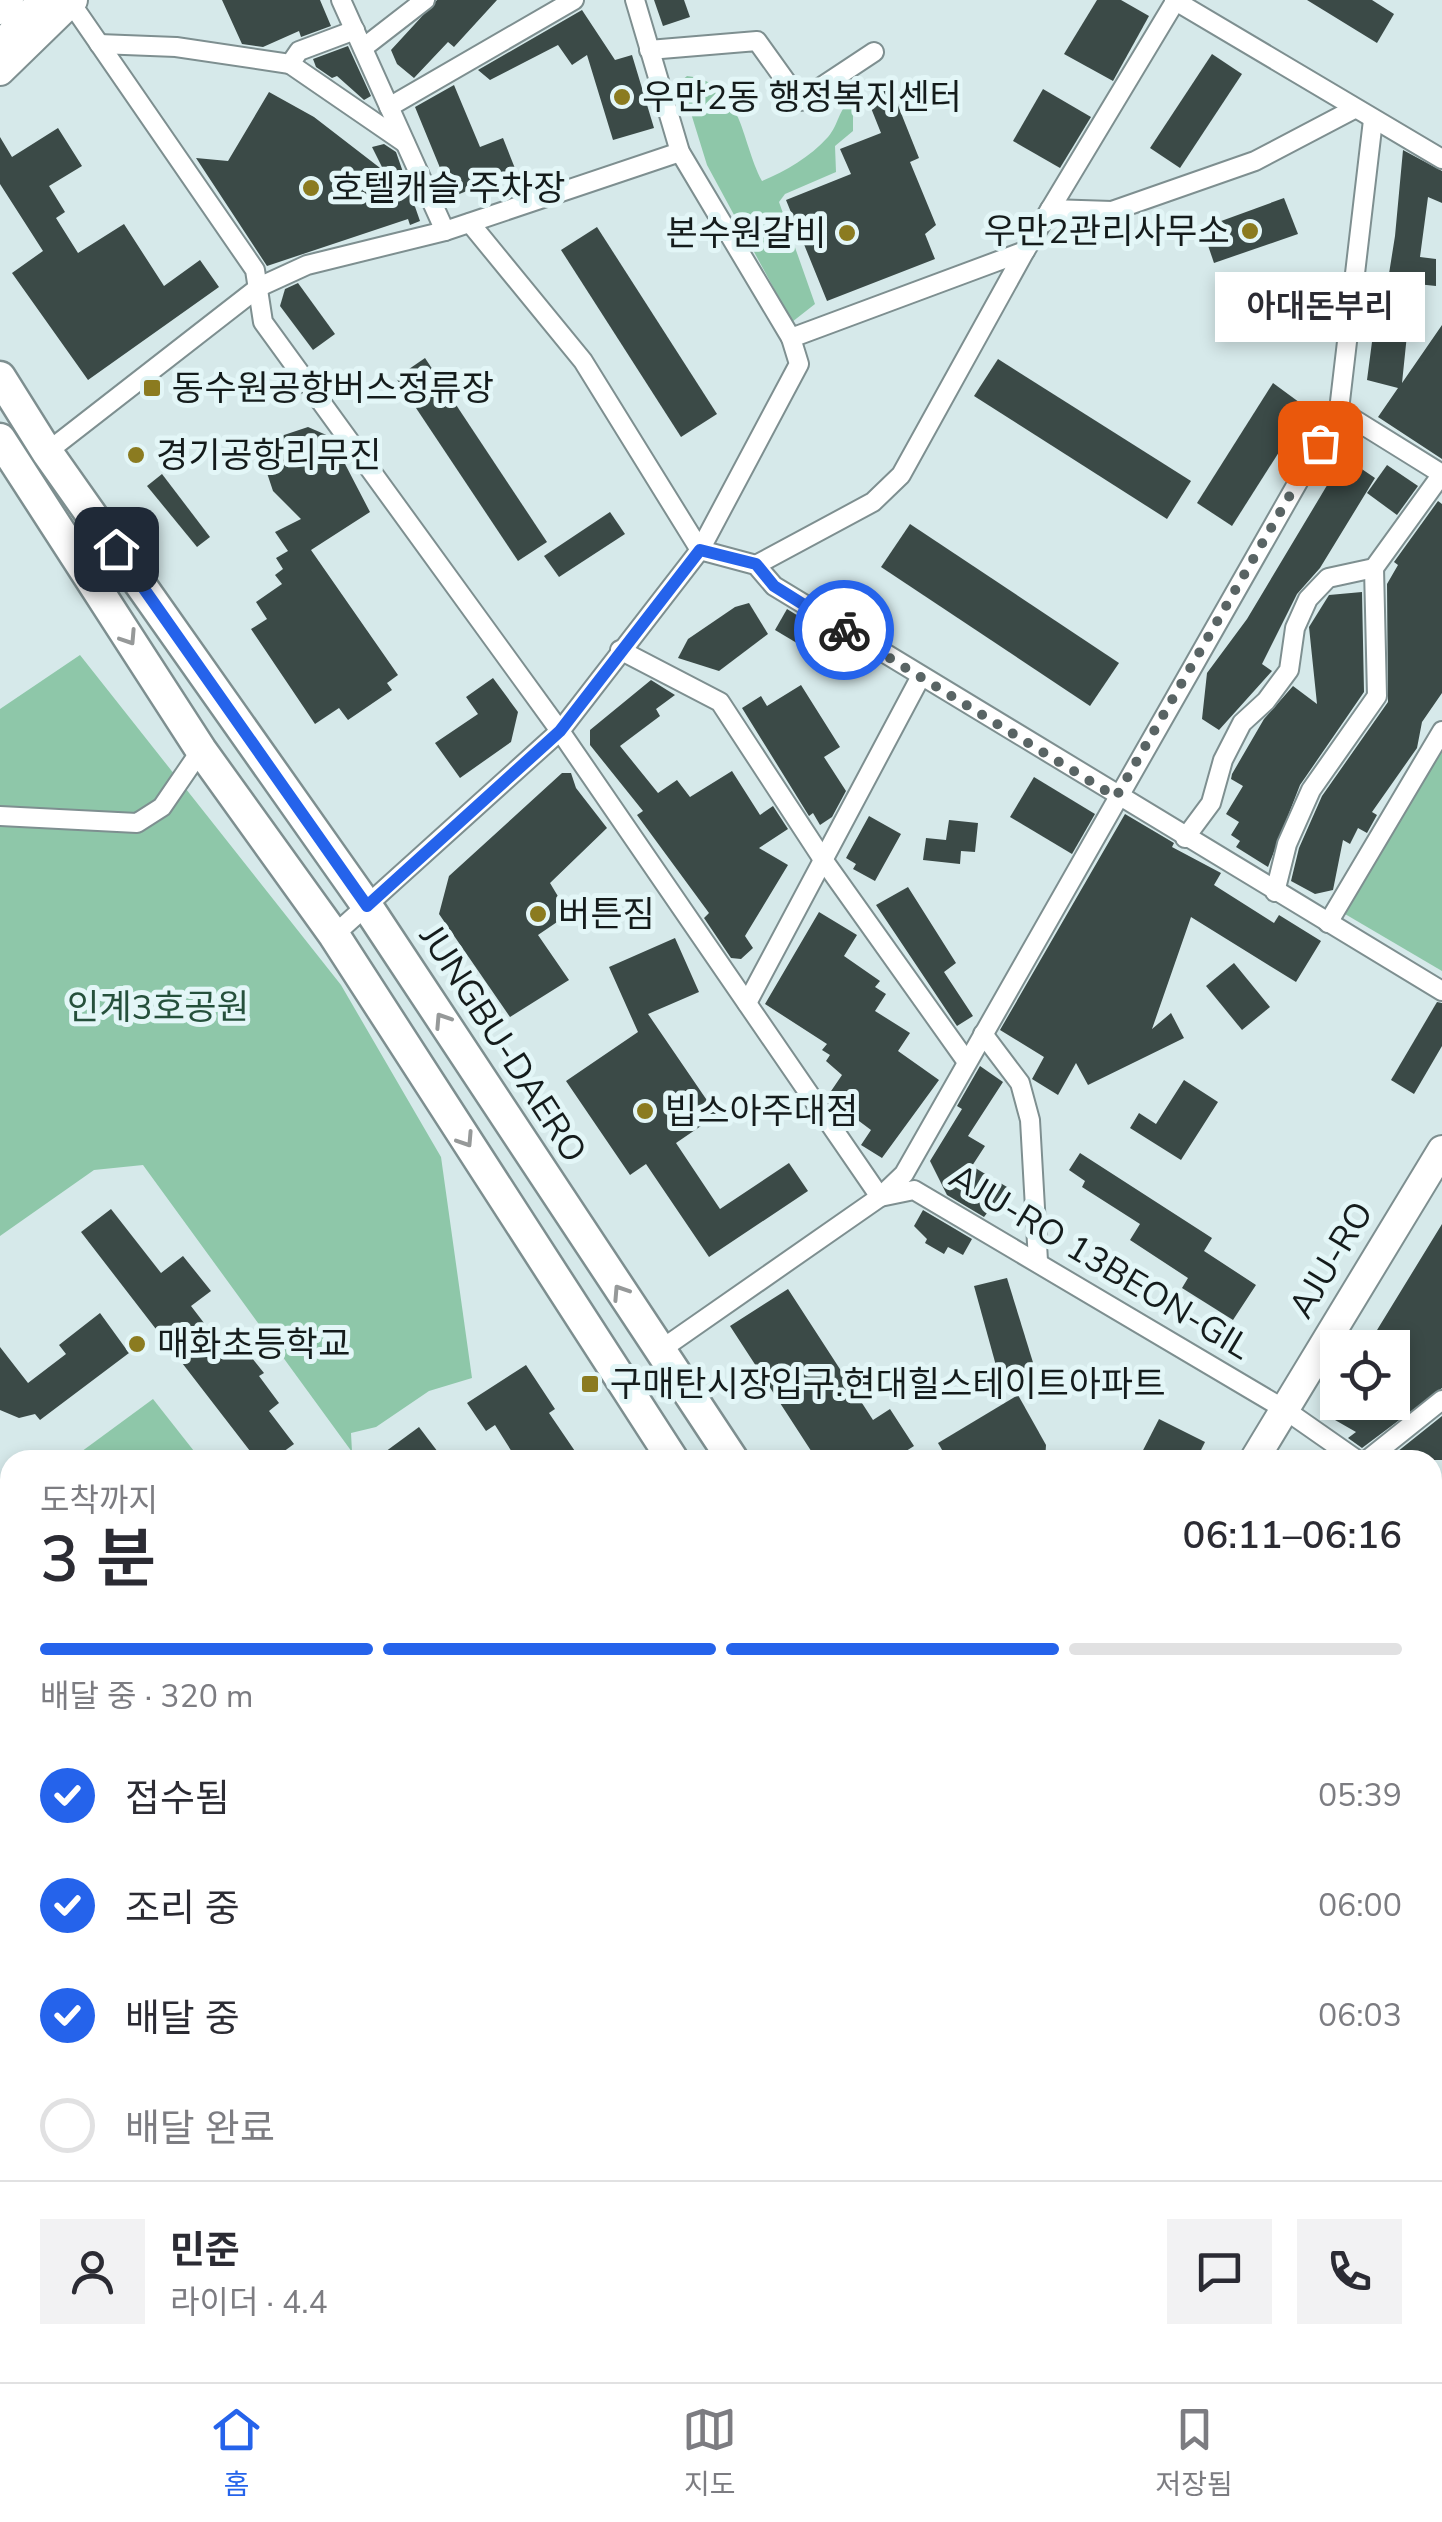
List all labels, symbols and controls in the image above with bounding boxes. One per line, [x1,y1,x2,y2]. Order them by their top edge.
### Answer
place label: 우만2동 행정복지센터 [642,74,962,121]
marker: 우만2동 행정복지센터 [611,86,633,108]
place label: 호텔캐슬 주차장 [331,165,565,212]
marker: 호텔캐슬 주차장 [300,177,322,199]
place label: 우만2관리사무소 [984,208,1230,255]
place label: 본수원갈비 [666,210,827,257]
marker: 우만2관리사무소 [1239,220,1261,242]
marker: 본수원갈비 [836,222,858,244]
callout: 아대돈부리 [1215,273,1425,343]
text: 아대돈부리 [1246,285,1394,328]
place label: 동수원공항버스정류장 [172,365,494,412]
marker: 동수원공항버스정류장 [141,377,163,399]
pin [1278,401,1363,486]
icon: bag [1293,416,1348,471]
place label: 경기공항리무진 [156,432,381,479]
marker: 경기공항리무진 [125,444,147,466]
pin [74,507,159,592]
icon: home [89,522,144,577]
courier [794,580,894,680]
icon: bike [817,603,872,658]
one-way arrow [117,628,136,646]
place label: 버튼짐 [558,891,655,938]
marker: 버튼짐 [527,903,549,925]
street label: JUNGBU-DAERO [408,916,597,1172]
park label: 인계3호공원 [67,984,249,1031]
one-way arrow [435,1013,454,1031]
place label: 빕스아주대점 [665,1088,858,1135]
marker: 빕스아주대점 [634,1100,656,1122]
one-way arrow [454,1130,473,1148]
street label: AJU-RO 13BEON-GIL [941,1153,1259,1371]
street label: AJU-RO [1278,1193,1384,1327]
one-way arrow [614,1284,632,1303]
place label: 매화초등학교 [157,1321,350,1368]
map controls [1320,1330,1410,1420]
button: locate [1320,1330,1410,1420]
marker: 매화초등학교 [126,1333,148,1355]
place label: 구매탄시장입구.현대힐스테이트아파트 [610,1361,1165,1408]
marker: 구매탄시장입구.현대힐스테이트아파트 [579,1373,601,1395]
text: 도착까지 [40,1479,158,1522]
text: 06:11–06:16 [1183,1510,1402,1561]
text: 3 분 [40,1515,156,1604]
text: 배달 중 · 320 m [40,1675,254,1718]
icon: check [40,1768,95,1823]
text: 접수됨 [125,1773,230,1824]
text: 05:39 [1318,1774,1402,1817]
icon: check [40,1878,95,1933]
text: 조리 중 [125,1883,240,1934]
text: 06:00 [1318,1884,1402,1927]
icon: check [40,1988,95,2043]
text: 배달 중 [125,1993,240,2044]
text: 06:03 [1318,1994,1402,2037]
text: 배달 완료 [125,2103,275,2154]
button: person [40,2219,145,2324]
button: chat [1167,2219,1272,2324]
button: phone [1297,2219,1402,2324]
text: 민준 [170,2225,240,2276]
text: 라이더 · 4.4 [170,2281,328,2324]
tab: 홈 [209,2402,264,2504]
tab: 지도 [682,2402,737,2504]
tab: 저장됨 [1156,2402,1233,2504]

